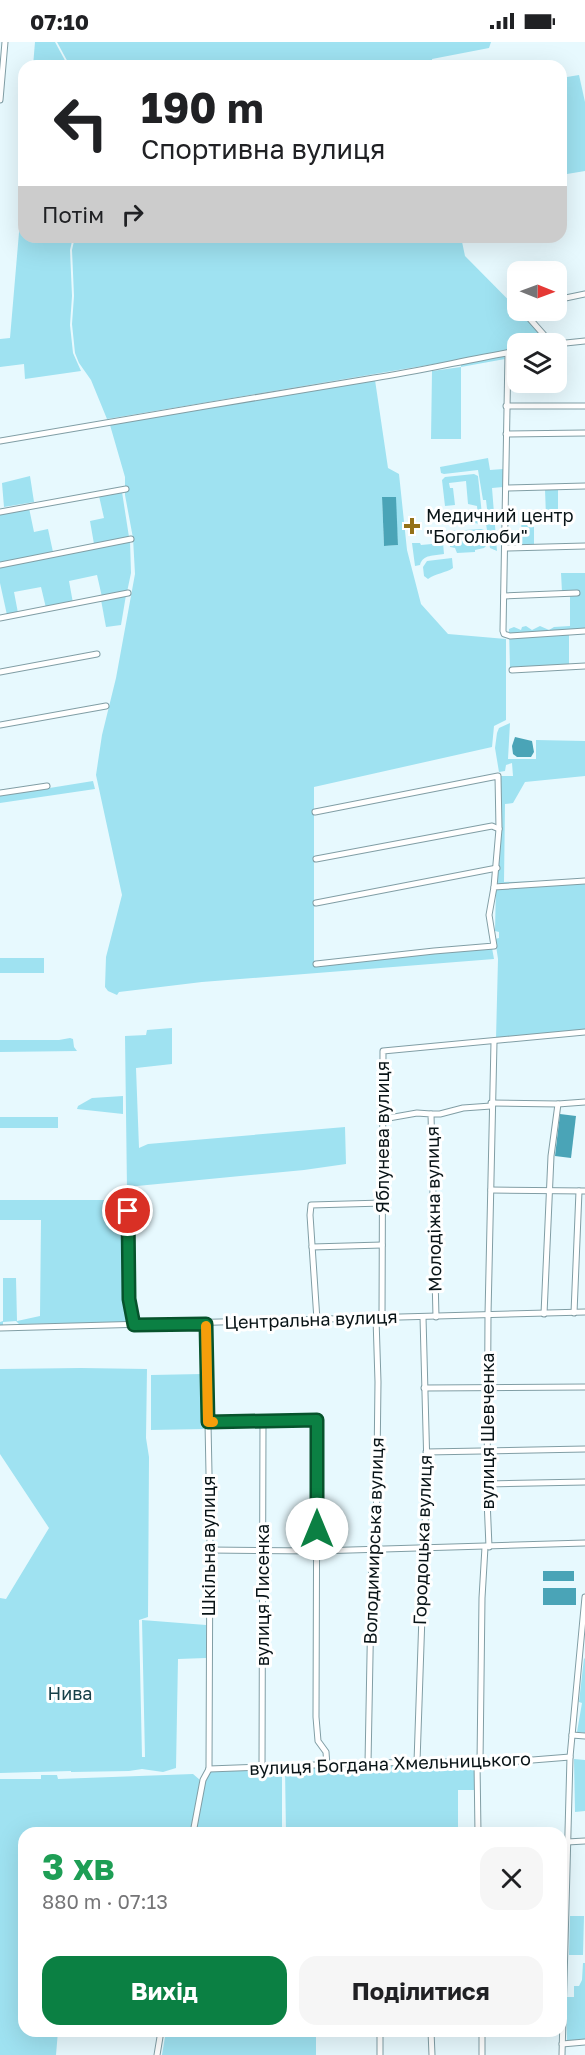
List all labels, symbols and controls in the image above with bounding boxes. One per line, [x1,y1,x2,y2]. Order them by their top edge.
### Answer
text: 07:10 [30,8,89,35]
text: 190 m [141,82,264,132]
icon: left [42,84,120,162]
text: Спортивна вулиця [141,133,386,165]
icon: right [116,198,149,231]
text: Потім [42,201,104,228]
north arrow [507,261,567,321]
map controls [507,261,567,393]
button: layers [507,333,567,393]
place label: Медичний центр "Боголюби" [426,504,574,547]
marker: Медичний центр "Боголюби" [403,517,421,535]
street label: Яблунева вулиця [371,1061,393,1213]
street label: Молодіжна вулиця [421,1126,445,1292]
pin [102,1185,153,1236]
icon: arrive [111,1194,144,1227]
street label: Центральна вулиця [224,1305,398,1333]
street label: вулиця Шевченка [476,1353,498,1509]
street label: Володимирська вулиця [358,1437,388,1645]
street label: Городоцька вулиця [408,1454,436,1625]
street label: Шкільна вулиця [197,1476,219,1616]
position arrow [285,1497,349,1561]
street label: вулиця Лисенка [251,1524,273,1666]
park label: Нива [48,1682,93,1704]
street label: вулиця Богдана Хмельницького [249,1747,531,1779]
text: 3 хв [42,1845,115,1888]
button: close [480,1847,543,1910]
text: 880 m · 07:13 [42,1889,168,1913]
button: Вихід [42,1956,287,2025]
button: Поділитися [299,1956,543,2025]

